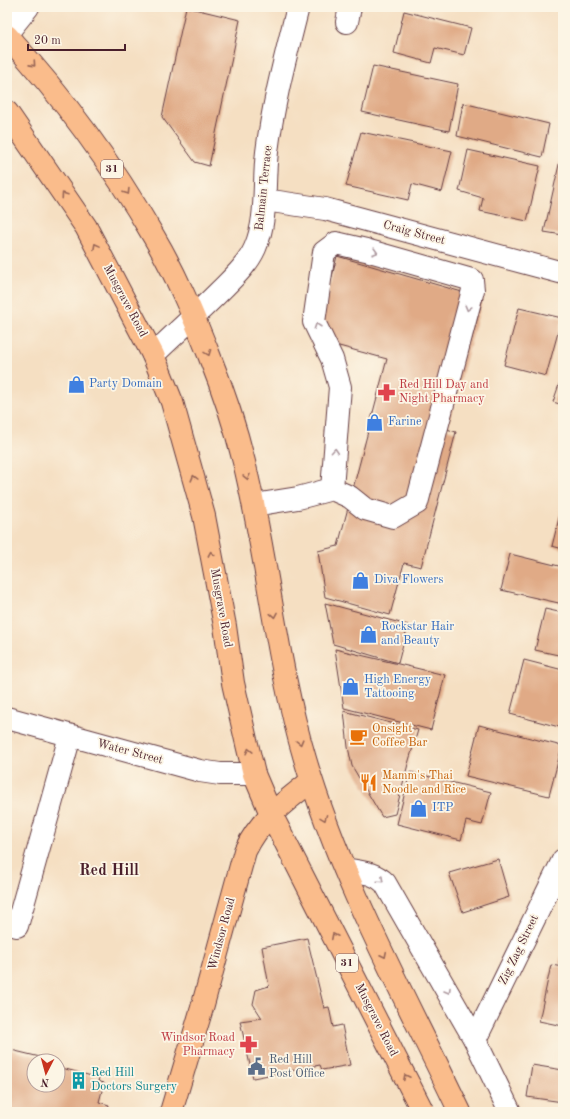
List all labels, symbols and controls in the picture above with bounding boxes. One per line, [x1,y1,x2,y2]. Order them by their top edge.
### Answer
scale bar [28,26,125,52]
text: 20 m [34,35,61,47]
one-way arrow [29,60,36,67]
street label: Balmain Terrace [254,144,275,231]
road number: 31 [101,160,123,178]
one-way arrow [122,188,129,195]
one-way arrow [62,192,69,199]
street label: Craig Street [382,219,446,247]
one-way arrow [93,243,100,250]
one-way arrow [371,247,378,256]
street label: Musgrave Road [101,263,149,339]
one-way arrow [464,304,473,311]
one-way arrow [313,322,322,329]
one-way arrow [203,349,211,357]
shop icon: Party Domain [66,374,86,394]
place label: Party Domain [89,378,162,390]
place label: Red Hill Day and Night Pharmacy [399,379,489,405]
pharmacy icon: Red Hill Day and Night Pharmacy [376,382,396,402]
shop icon: Farine [365,412,385,432]
place label: Farine [388,416,422,428]
one-way arrow [330,447,339,454]
one-way arrow [243,474,251,480]
one-way arrow [190,475,199,482]
one-way arrow [208,551,216,557]
street label: Musgrave Road [208,568,234,648]
shop icon: Diva Flowers [351,570,371,590]
place label: Diva Flowers [374,574,443,586]
one-way arrow [269,612,277,618]
place label: Rockstar Hair and Beauty [381,621,454,647]
shop icon: Rockstar Hair and Beauty [358,624,378,644]
place label: High Energy Tattooing [364,674,432,700]
shop icon: High Energy Tattooing [341,677,361,697]
place label: Onsight Coffee Bar [372,723,428,749]
cafe icon: Onsight Coffee Bar [349,726,369,746]
street label: Water Street [96,737,164,767]
one-way arrow [295,739,303,745]
one-way arrow [245,748,253,754]
place label: Mamm's Thai Noodle and Rice [382,770,467,796]
restaurant icon: Mamm's Thai Noodle and Rice [359,773,379,793]
shop icon: ITP [409,798,429,818]
place label: ITP [432,802,453,814]
one-way arrow [319,814,327,821]
district label: Red Hill [79,863,139,879]
one-way arrow [376,876,384,883]
street label: Windsor Road [207,896,237,972]
street label: Zig Zag Street [497,913,541,987]
one-way arrow [331,933,339,941]
one-way arrow [379,951,387,958]
road number: 31 [336,954,358,972]
street label: Musgrave Road [352,982,400,1058]
one-way arrow [444,987,451,994]
place label: Windsor Road Pharmacy [161,1032,236,1058]
pharmacy icon: Windsor Road Pharmacy [238,1035,258,1055]
north arrow [26,1053,66,1093]
place label: Red Hill Post Office [269,1054,325,1080]
public building icon: Red Hill Post Office [246,1057,266,1077]
place label: Red Hill Doctors Surgery [91,1067,178,1093]
building icon: Red Hill Doctors Surgery [68,1070,88,1090]
one-way arrow [403,1074,410,1081]
text: N [40,1075,50,1087]

